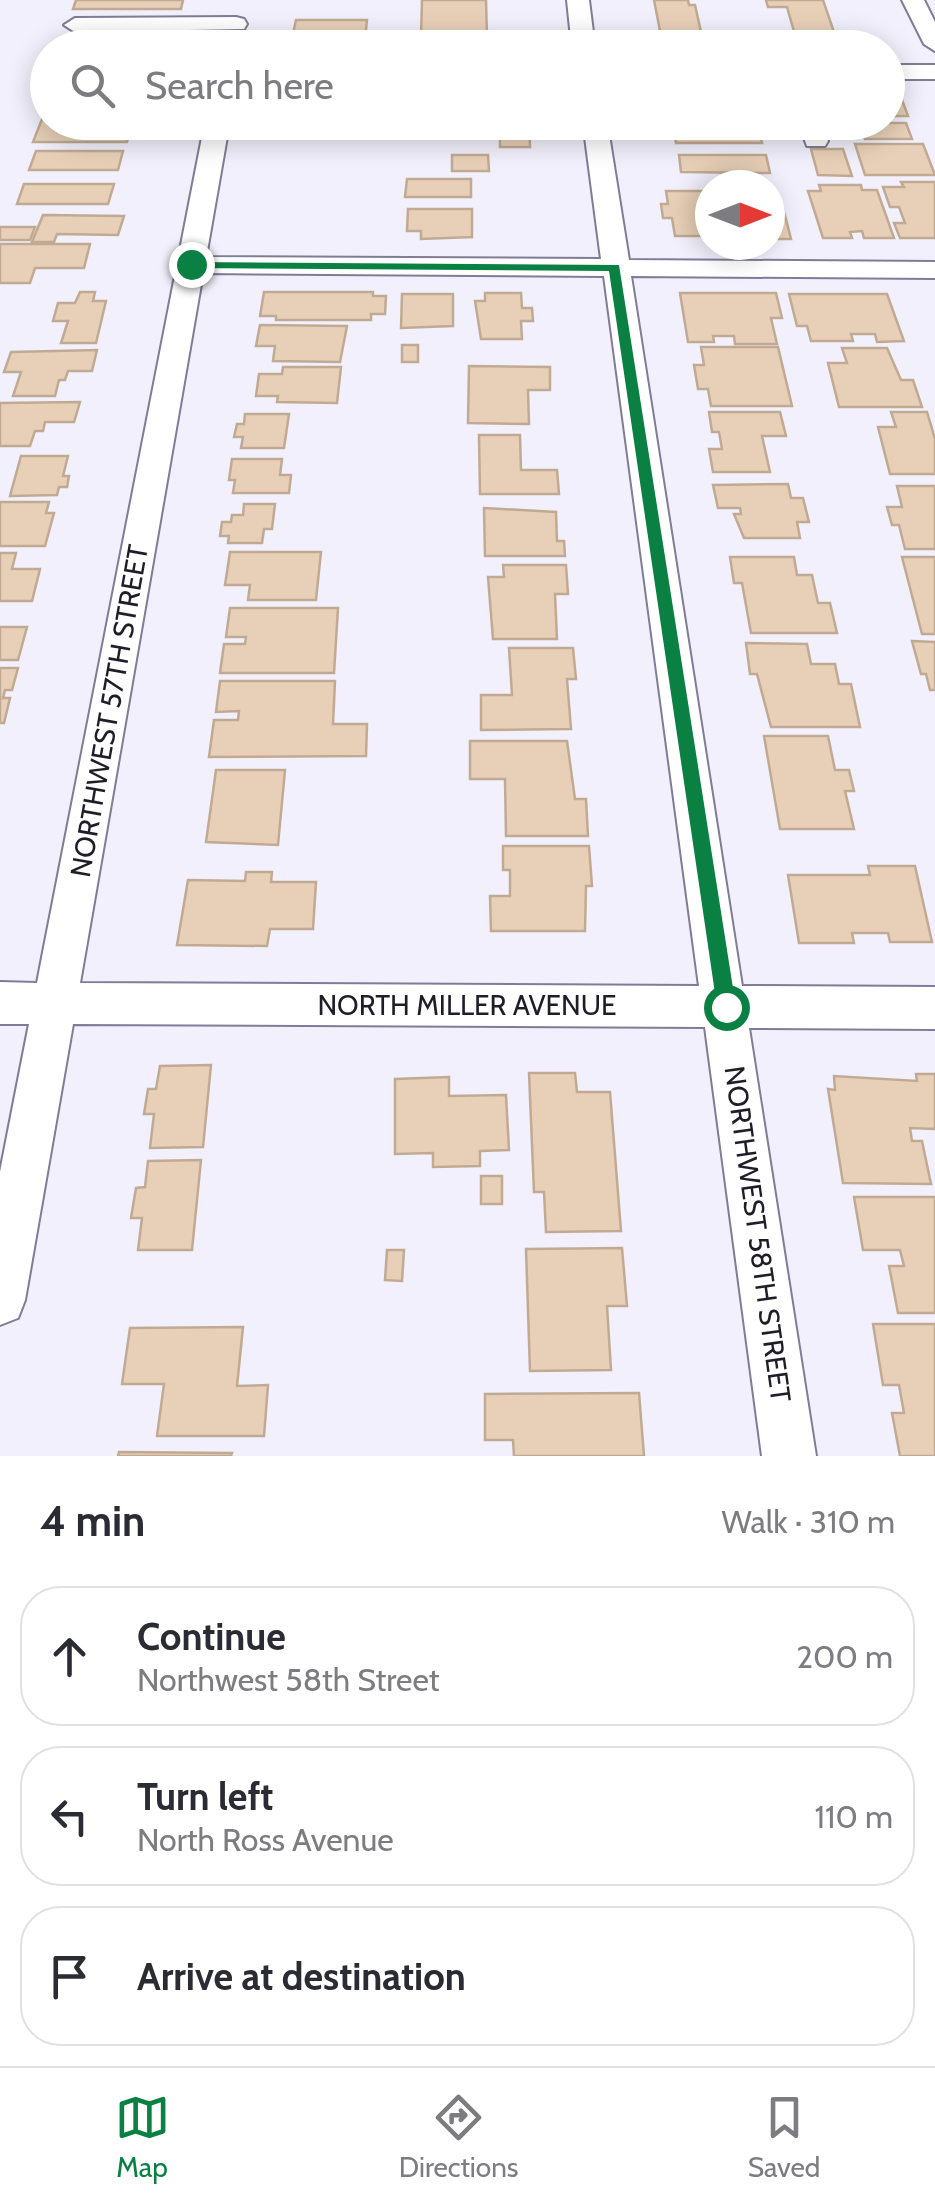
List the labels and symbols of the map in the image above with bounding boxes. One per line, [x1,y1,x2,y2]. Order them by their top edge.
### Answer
north arrow [695,170,785,260]
route end [169,242,215,288]
street label: NORTHWEST 57TH STREET [63,542,155,880]
route start [704,985,750,1031]
street label: NORTH MILLER AVENUE [317,988,617,1022]
street label: NORTHWEST 58TH STREET [718,1064,798,1404]

